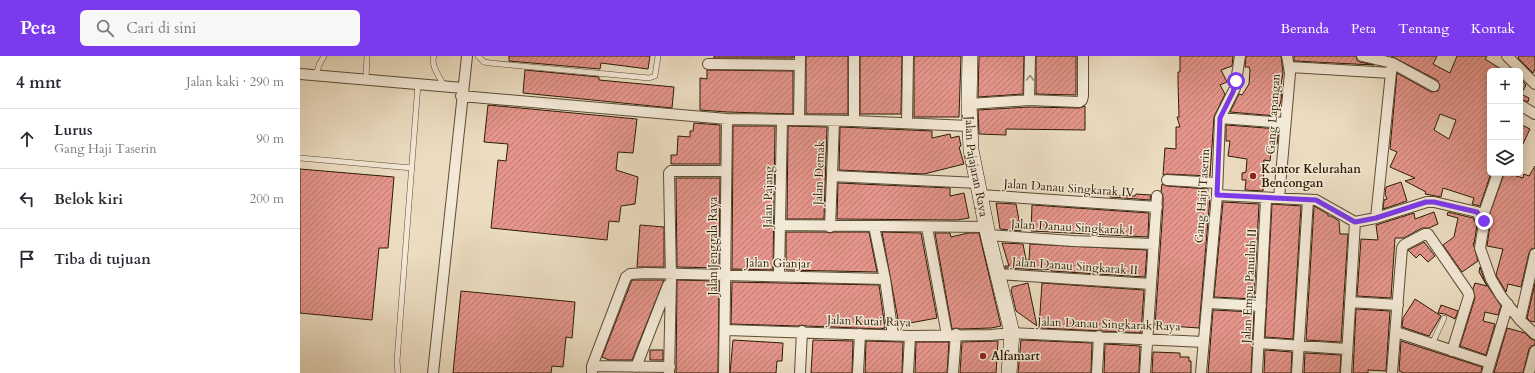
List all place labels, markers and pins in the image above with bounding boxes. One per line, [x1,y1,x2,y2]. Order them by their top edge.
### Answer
place label: Kantor Kelurahan Bencongan [1261,161,1361,191]
marker: Kantor Kelurahan Bencongan [1248,171,1258,181]
place label: Alfamart [991,348,1040,364]
marker: Alfamart [978,351,988,361]

